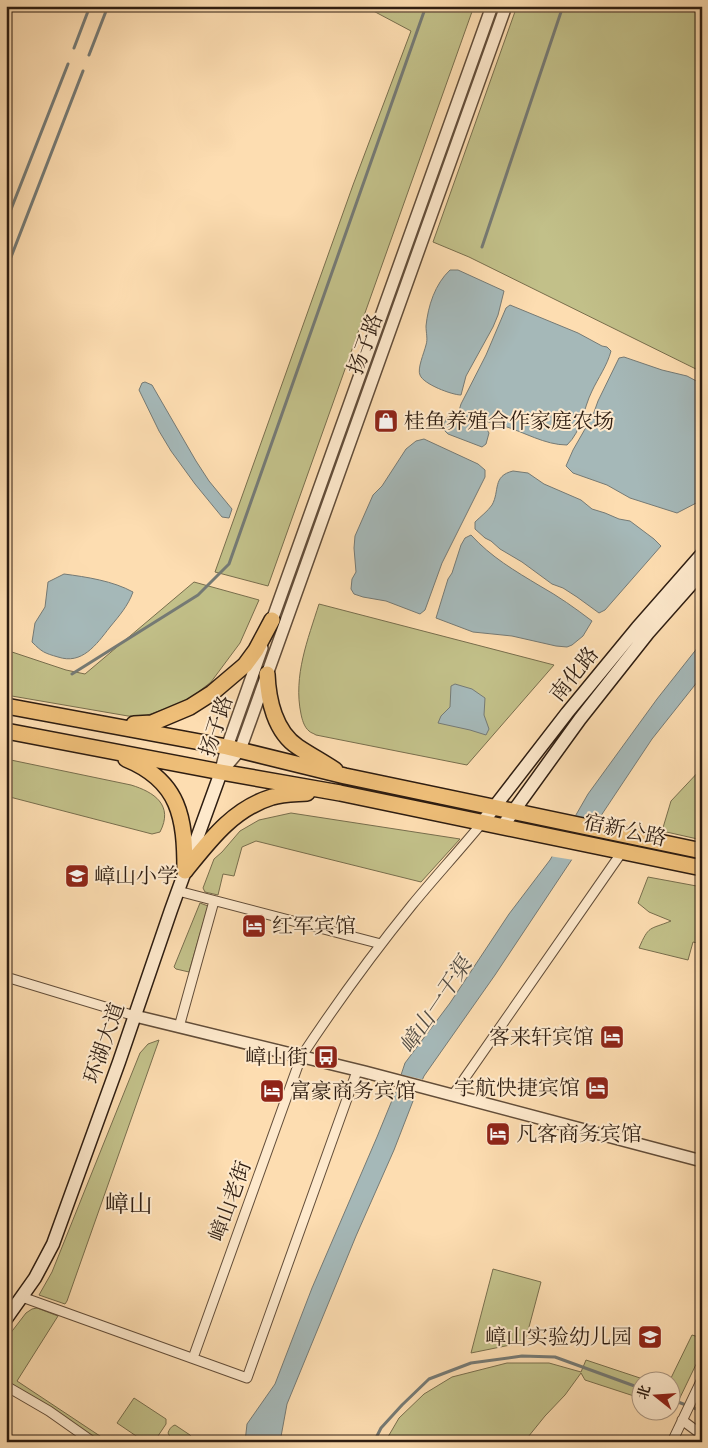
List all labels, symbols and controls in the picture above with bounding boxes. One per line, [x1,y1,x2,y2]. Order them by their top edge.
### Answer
street label: 扬子路 [341,310,390,379]
place label: 桂鱼养殖合作家庭农场 [404,407,614,436]
shop icon: 桂鱼养殖合作家庭农场 [373,408,399,434]
street label: 南化路 [543,641,605,708]
street label: 扬子路 [193,692,240,761]
street label: 宿新公路 [581,808,669,853]
place label: 嶂山小学 [94,862,178,891]
school or university icon: 嶂山小学 [64,863,90,889]
place label: 红军宾馆 [272,912,356,941]
hotel icon: 红军宾馆 [241,913,267,939]
water label: 嶂山一干渠 [393,949,481,1060]
street label: 环湖大道 [77,999,132,1088]
place label: 客来轩宾馆 [489,1023,594,1052]
hotel icon: 客来轩宾馆 [599,1024,625,1050]
place label: 嶂山街 [245,1043,308,1072]
bus stop icon: 嶂山街 [313,1044,339,1070]
place label: 宇航快捷宾馆 [454,1074,580,1103]
hotel icon: 宇航快捷宾馆 [584,1075,610,1101]
place label: 富豪商务宾馆 [290,1077,416,1106]
hotel icon: 富豪商务宾馆 [259,1078,285,1104]
place label: 凡客商务宾馆 [516,1120,642,1149]
hotel icon: 凡客商务宾馆 [485,1121,511,1147]
street label: 嶂山老街 [202,1157,258,1246]
district label: 嶂山 [105,1188,153,1221]
place label: 嶂山实验幼儿园 [485,1323,632,1352]
school or university icon: 嶂山实验幼儿园 [637,1324,663,1350]
north arrow [630,1370,680,1420]
text: 北 [633,1383,655,1402]

